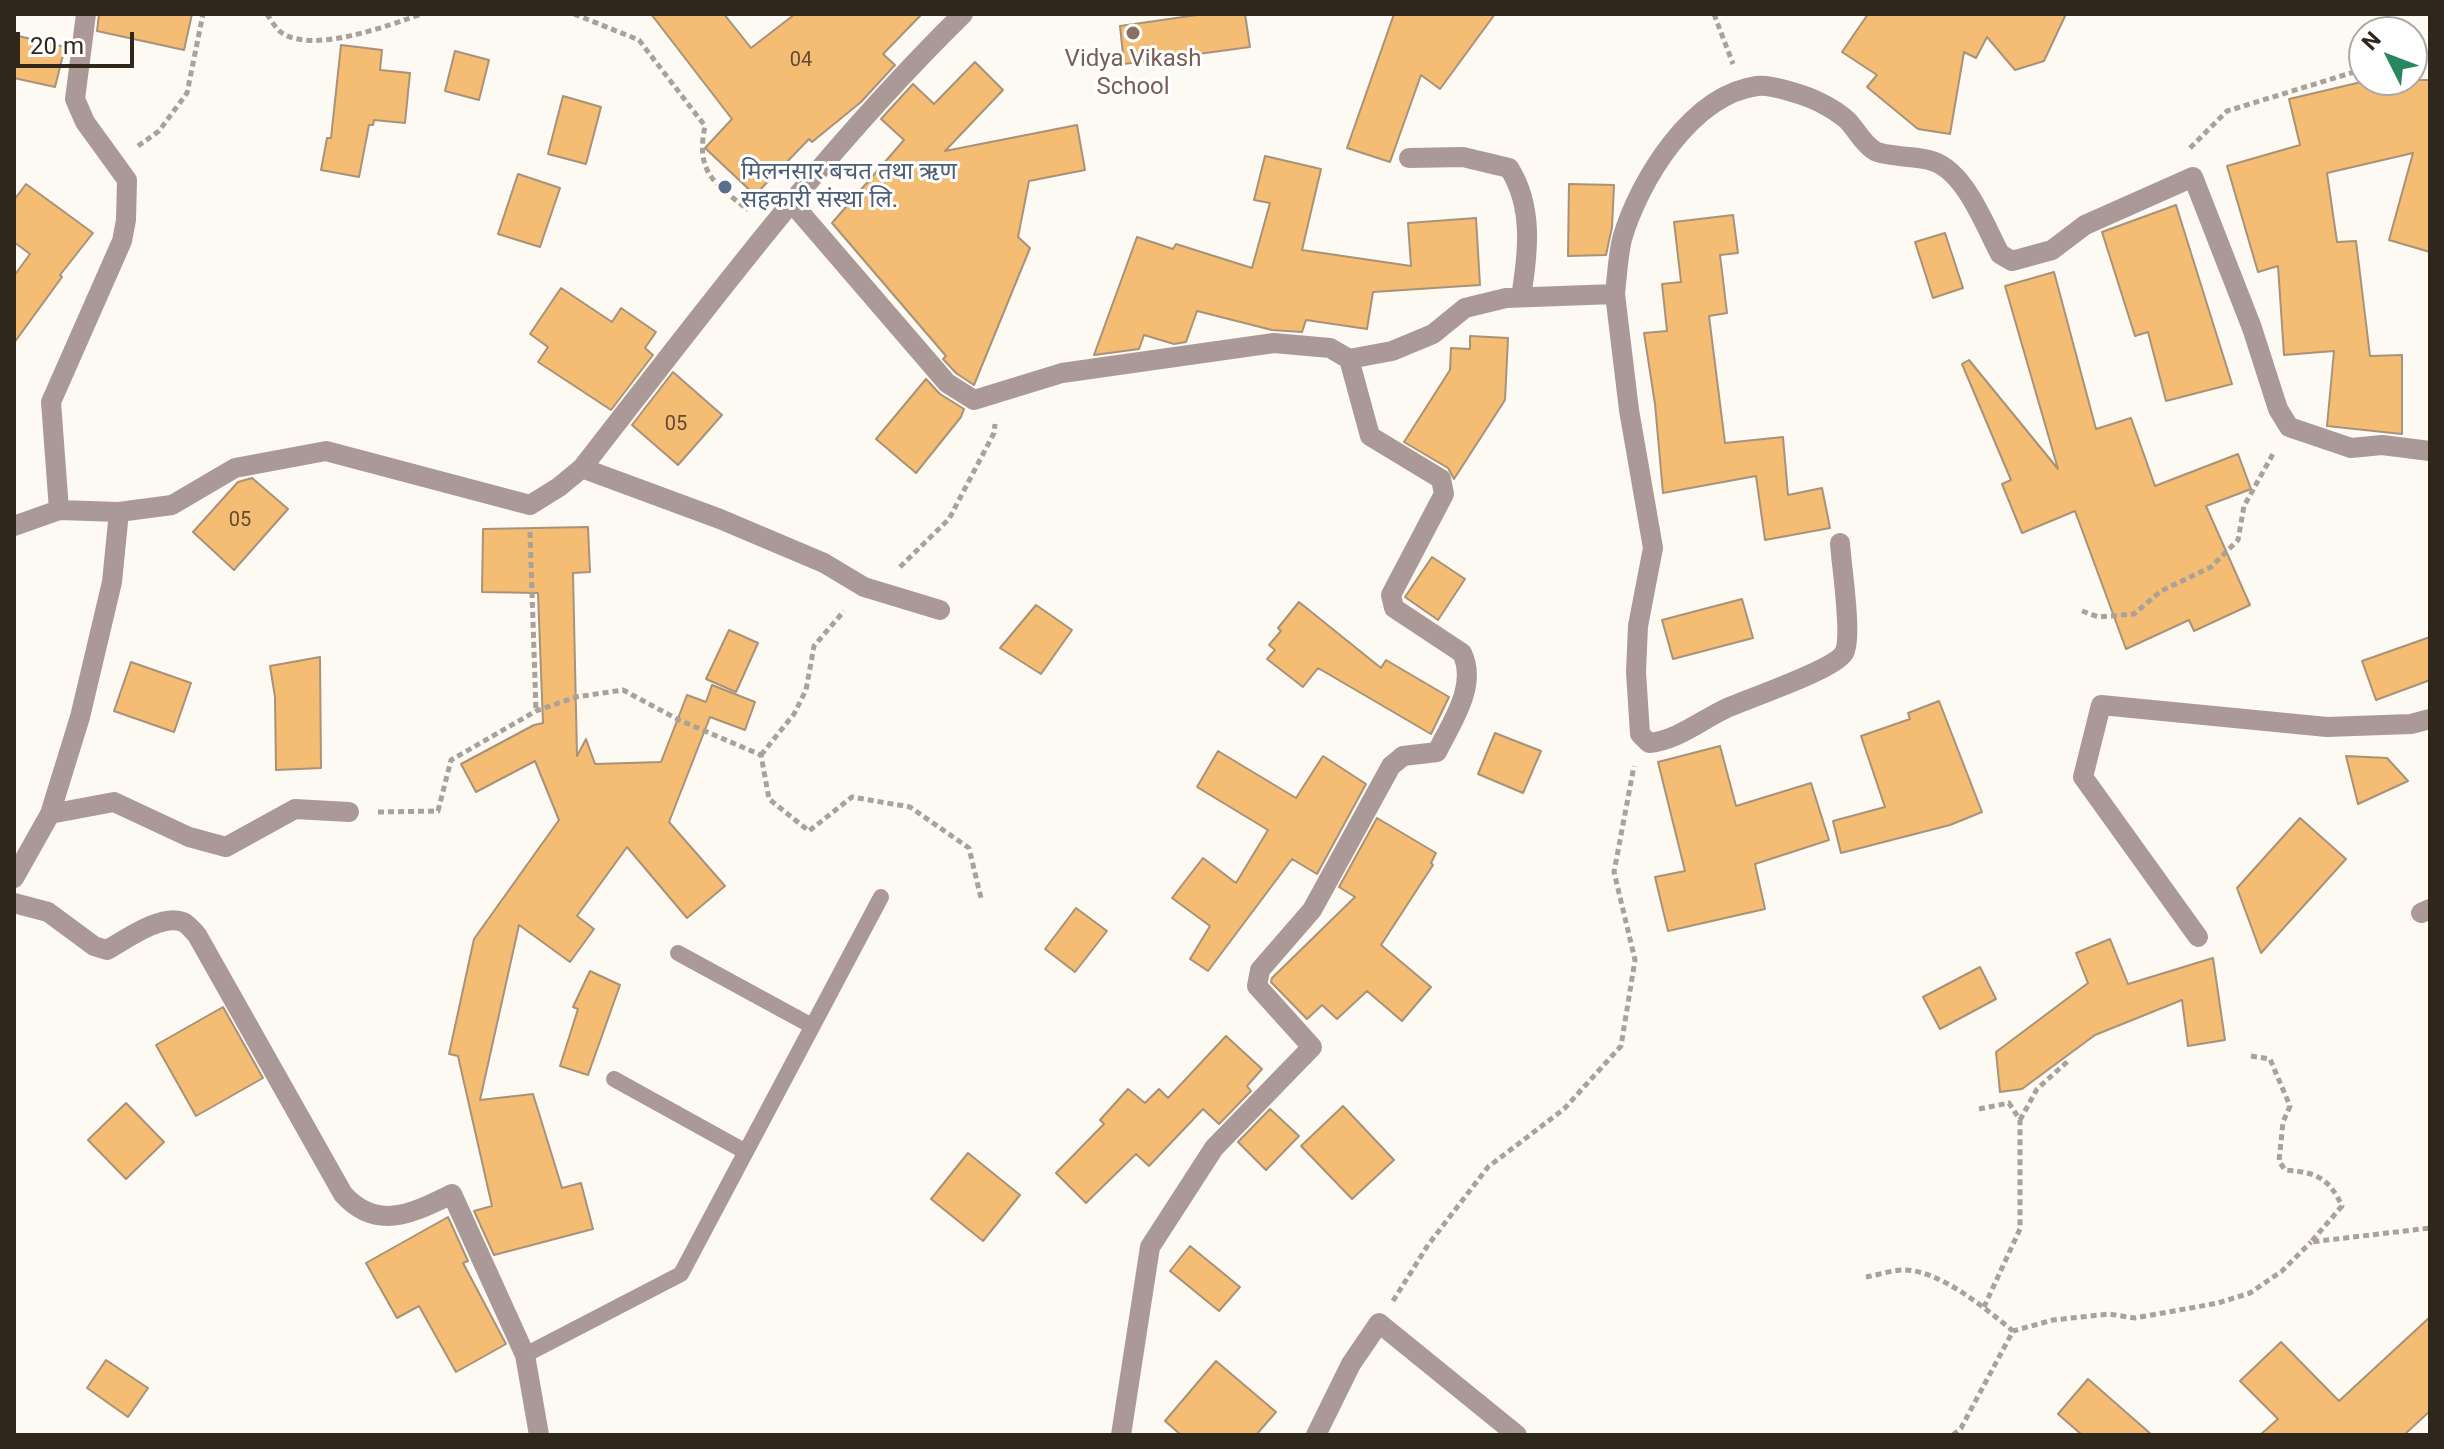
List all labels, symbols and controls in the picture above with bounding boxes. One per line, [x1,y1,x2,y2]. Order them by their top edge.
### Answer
scale bar [20,16,138,66]
north arrow [2348,16,2428,96]
marker: Vidya Vikash School [1124,24,1142,42]
text: N [2357,27,2386,55]
text: 20 m [30,32,84,60]
place label: Vidya Vikash School [1065,46,1201,102]
house number: 04 [790,49,812,73]
place label: मिलनसार बचत तथा ऋण सहकारी संस्था लि. [741,159,957,215]
marker: मिलनसार बचत तथा ऋण सहकारी संस्था लि. [716,178,734,196]
house number: 05 [665,413,687,437]
house number: 05 [229,509,251,533]

